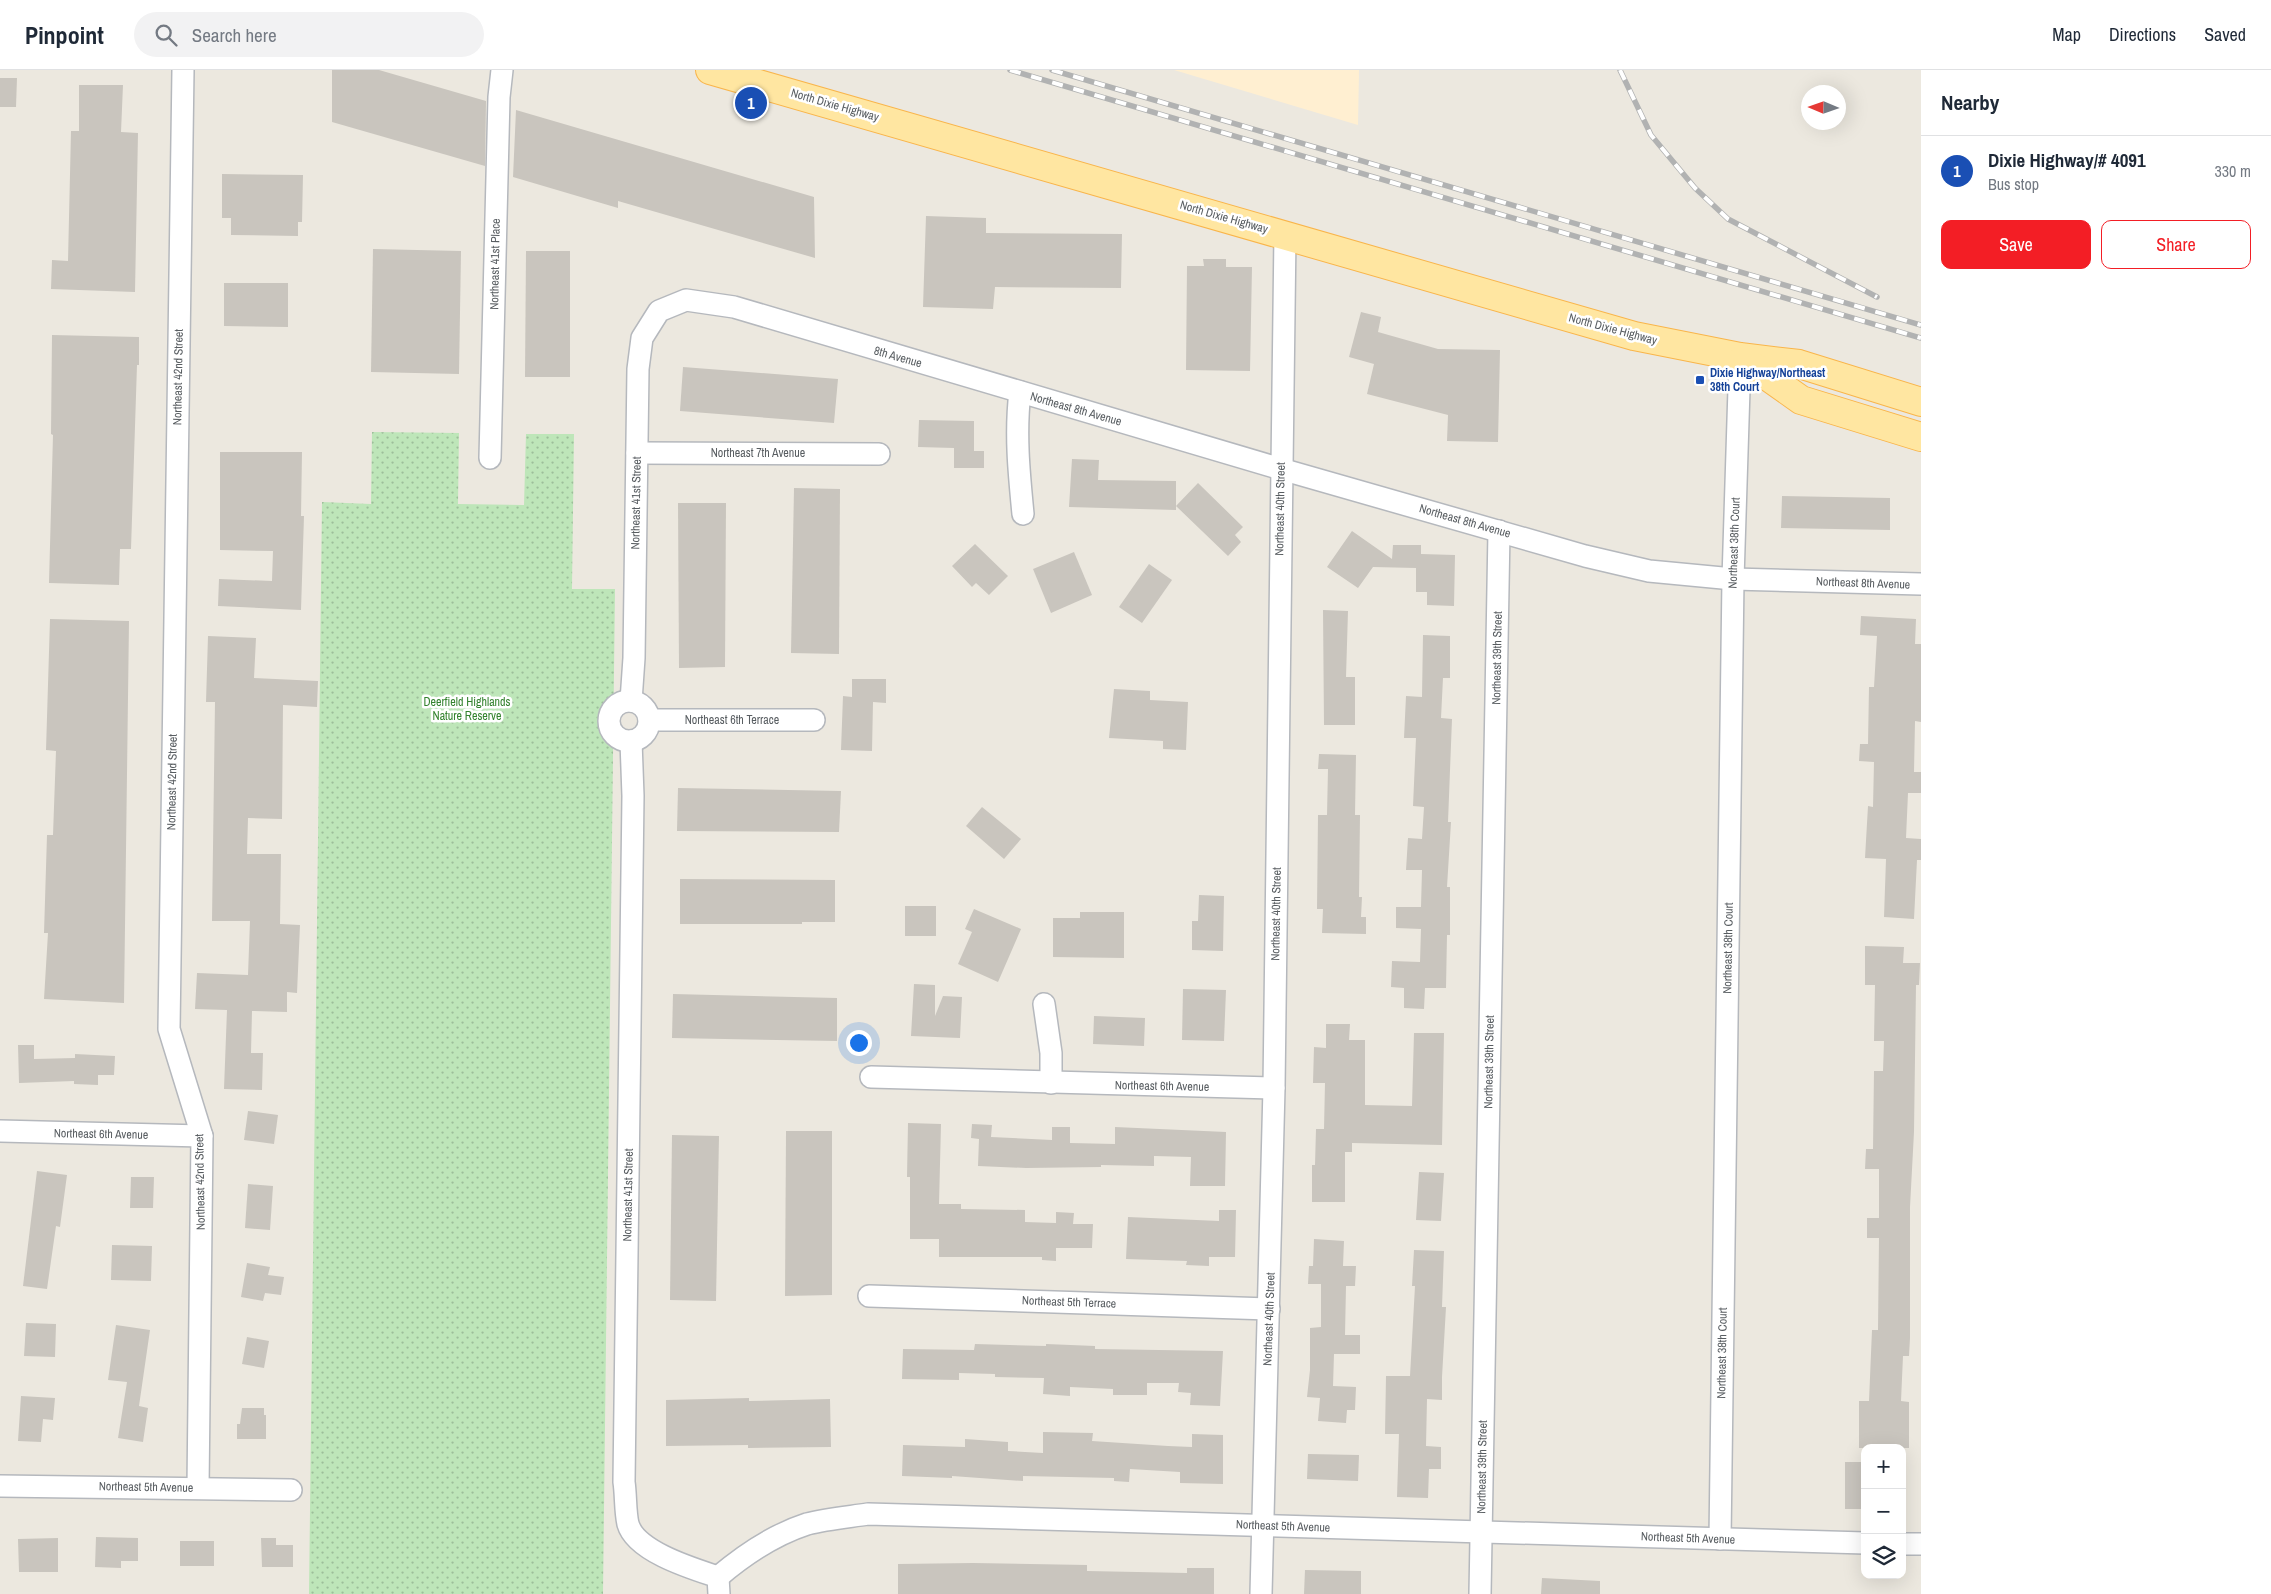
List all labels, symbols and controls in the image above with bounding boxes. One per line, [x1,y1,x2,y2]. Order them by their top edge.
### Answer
search box [134,12,484,57]
text: Pinpoint [25,19,104,51]
icon: search [152,21,180,49]
text: Search here [192,22,277,48]
text: Map [2052,22,2081,47]
text: Directions [2109,22,2176,47]
text: Saved [2204,22,2246,47]
pin: 1 [735,84,767,122]
street label: North Dixie Highway [789,85,881,125]
north arrow [1801,85,1846,130]
text: Nearby [1941,88,1999,117]
text: Dixie Highway/# 4091 [1988,147,2146,173]
text: 1 [1953,160,1961,182]
text: 330 m [2215,160,2251,182]
text: Bus stop [1988,173,2039,195]
street label: North Dixie Highway [1178,197,1270,237]
street label: Northeast 41st Place [486,218,504,310]
button: Save [1941,220,2091,269]
button: Share [2101,220,2251,269]
street label: North Dixie Highway [1567,310,1659,348]
street label: Northeast 42nd Street [169,328,187,425]
street label: 8th Avenue [872,343,924,371]
place label: Dixie Highway/Northeast 38th Court [1710,365,1826,395]
marker: Dixie Highway/Northeast 38th Court [1694,374,1706,386]
street label: Northeast 8th Avenue [1028,388,1124,430]
street label: Northeast 7th Avenue [711,445,805,461]
street label: Northeast 41st Street [627,456,645,550]
street label: Northeast 40th Street [1271,462,1289,556]
street label: Northeast 38th Court [1724,497,1744,589]
street label: Northeast 8th Avenue [1417,500,1513,542]
street label: Northeast 8th Avenue [1816,573,1910,593]
street label: Northeast 39th Street [1488,611,1506,705]
park label: Deerfield Highlands Nature Reserve [424,694,511,724]
street label: Northeast 6th Terrace [685,712,779,728]
street label: Northeast 42nd Street [163,733,181,830]
street label: Northeast 40th Street [1267,867,1285,961]
street label: Northeast 38th Court [1719,902,1737,994]
street label: Northeast 39th Street [1480,1015,1498,1109]
your location [846,1030,872,1056]
street label: Northeast 6th Avenue [1115,1077,1209,1095]
street label: Northeast 6th Avenue [54,1125,148,1143]
street label: Northeast 42nd Street [191,1133,209,1230]
street label: Northeast 41st Street [619,1148,637,1242]
street label: Northeast 40th Street [1259,1272,1279,1366]
street label: Northeast 5th Terrace [1022,1292,1116,1312]
street label: Northeast 38th Court [1713,1307,1731,1399]
street label: Northeast 39th Street [1473,1420,1491,1514]
map controls [1861,1444,1906,1579]
button: + [1861,1444,1906,1489]
street label: Northeast 5th Avenue [99,1478,193,1496]
button: − [1861,1489,1906,1534]
street label: Northeast 5th Avenue [1236,1516,1330,1536]
street label: Northeast 5th Avenue [1641,1528,1735,1548]
button: layers [1861,1534,1906,1579]

